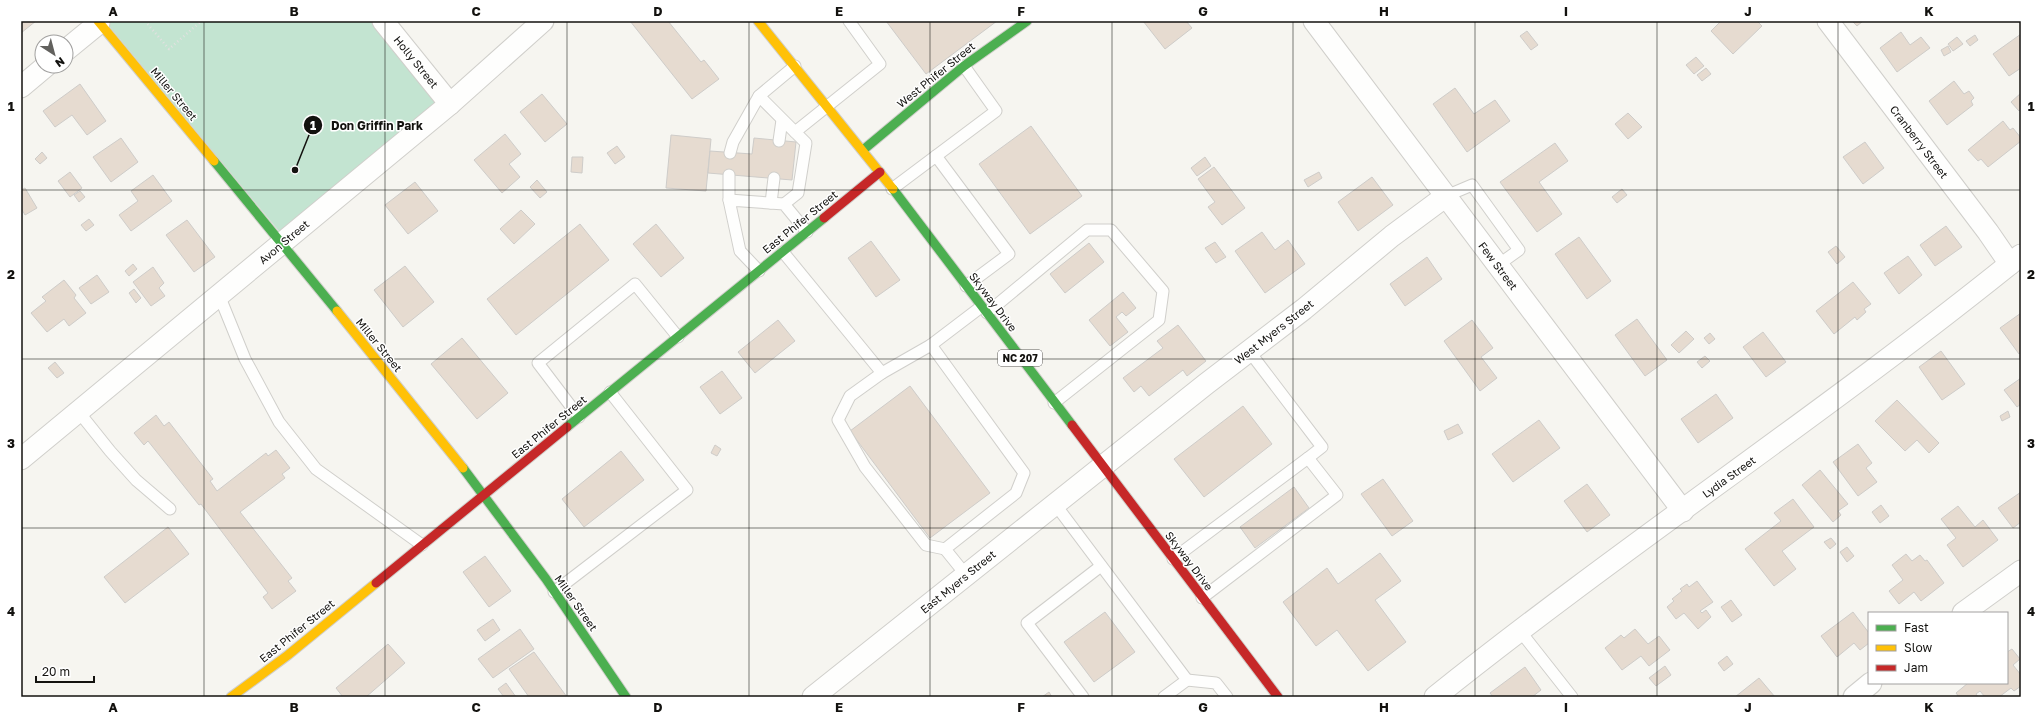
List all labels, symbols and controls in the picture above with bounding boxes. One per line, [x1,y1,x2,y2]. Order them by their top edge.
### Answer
text: A [108,3,118,19]
text: B [289,3,299,19]
text: C [471,3,481,19]
text: D [653,3,663,19]
text: E [835,3,843,19]
text: F [1017,3,1025,19]
text: G [1198,3,1208,19]
text: H [1379,3,1389,19]
text: I [1564,3,1568,19]
text: J [1744,3,1752,19]
text: K [1924,3,1934,19]
street label: Holly Street [391,33,441,90]
north arrow [34,34,74,74]
street label: West Phifer Street [894,39,977,110]
text: N [53,55,67,70]
street label: Miller Street [148,64,200,123]
text: 1 [8,98,15,114]
text: 1 [2028,98,2035,114]
street label: Cranberry Street [1888,103,1951,181]
callout: Don Griffin Park [303,113,431,137]
text: 1 [310,118,316,133]
text: Don Griffin Park [331,118,423,133]
street label: East Phifer Street [760,187,840,256]
street label: Avon Street [256,217,311,266]
street label: Few Street [1476,239,1521,292]
text: 2 [7,266,15,282]
text: 2 [2027,266,2035,282]
street label: Skyway Drive [967,270,1020,334]
street label: West Myers Street [1232,297,1316,366]
street label: Miller Street [354,315,405,374]
road number: NC 207 [998,350,1042,366]
street label: East Phifer Street [509,392,589,461]
text: 3 [7,435,15,451]
text: 3 [2027,435,2035,451]
street label: Lydia Street [1700,453,1758,500]
street label: Skyway Drive [1163,529,1216,593]
street label: East Myers Street [917,547,998,616]
street label: Miller Street [552,572,600,633]
street label: East Phifer Street [257,596,337,665]
text: 4 [7,603,15,619]
text: 4 [2027,603,2035,619]
legend [1868,612,2008,684]
text: Fast [1904,620,1929,635]
text: Slow [1904,640,1932,655]
scale bar [36,658,94,684]
text: Jam [1904,660,1928,675]
text: 20 m [42,664,70,679]
text: A [108,699,118,715]
text: B [289,699,299,715]
text: C [471,699,481,715]
text: D [653,699,663,715]
text: E [835,699,843,715]
text: F [1017,699,1025,715]
text: G [1198,699,1208,715]
text: H [1379,699,1389,715]
text: I [1564,699,1568,715]
text: J [1744,699,1752,715]
text: K [1924,699,1934,715]

